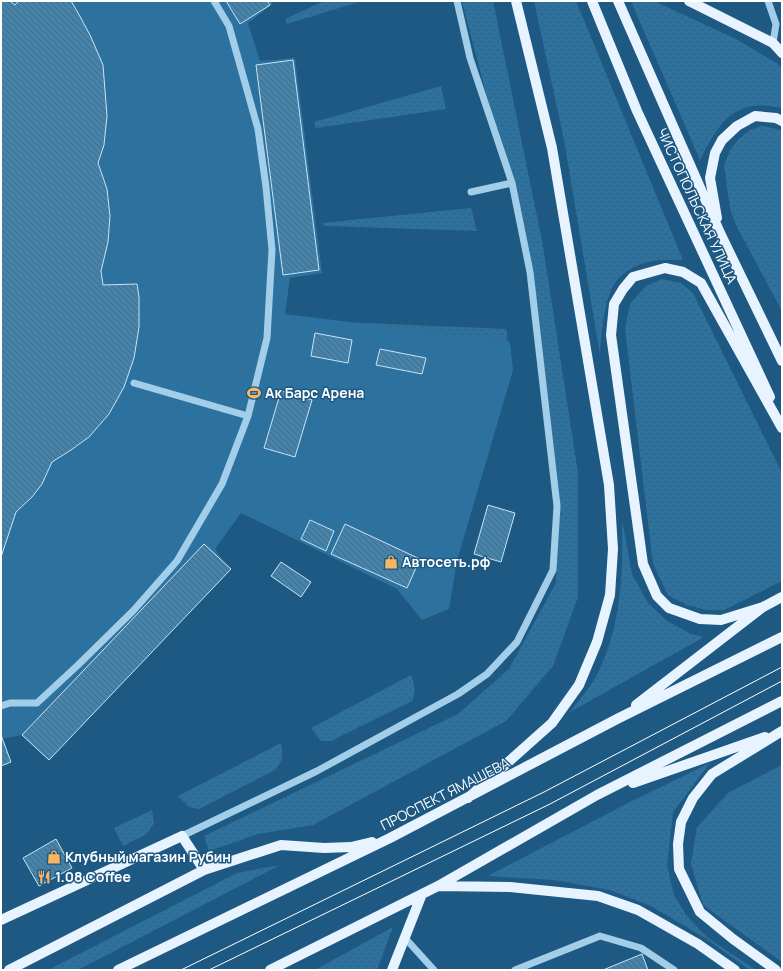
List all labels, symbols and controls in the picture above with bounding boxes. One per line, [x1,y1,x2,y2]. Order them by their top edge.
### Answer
street label: ЧИСТОПОЛЬСКАЯ УЛИЦА [653,125,742,287]
place label: Ак Барс Арена [265,383,364,402]
sports icon: Ак Барс Арена [246,385,262,401]
place label: Автосеть.рф [402,552,490,571]
shop icon: Автосеть.рф [383,554,399,570]
street label: ПРОСПЕКТ ЯМАШЕВА [377,753,513,834]
place label: Клубный магазин Рубин [65,847,231,866]
shop icon: Клубный магазин Рубин [46,849,62,865]
place label: 1.08 Coffee [55,867,131,886]
restaurant icon: 1.08 Coffee [36,869,52,885]

